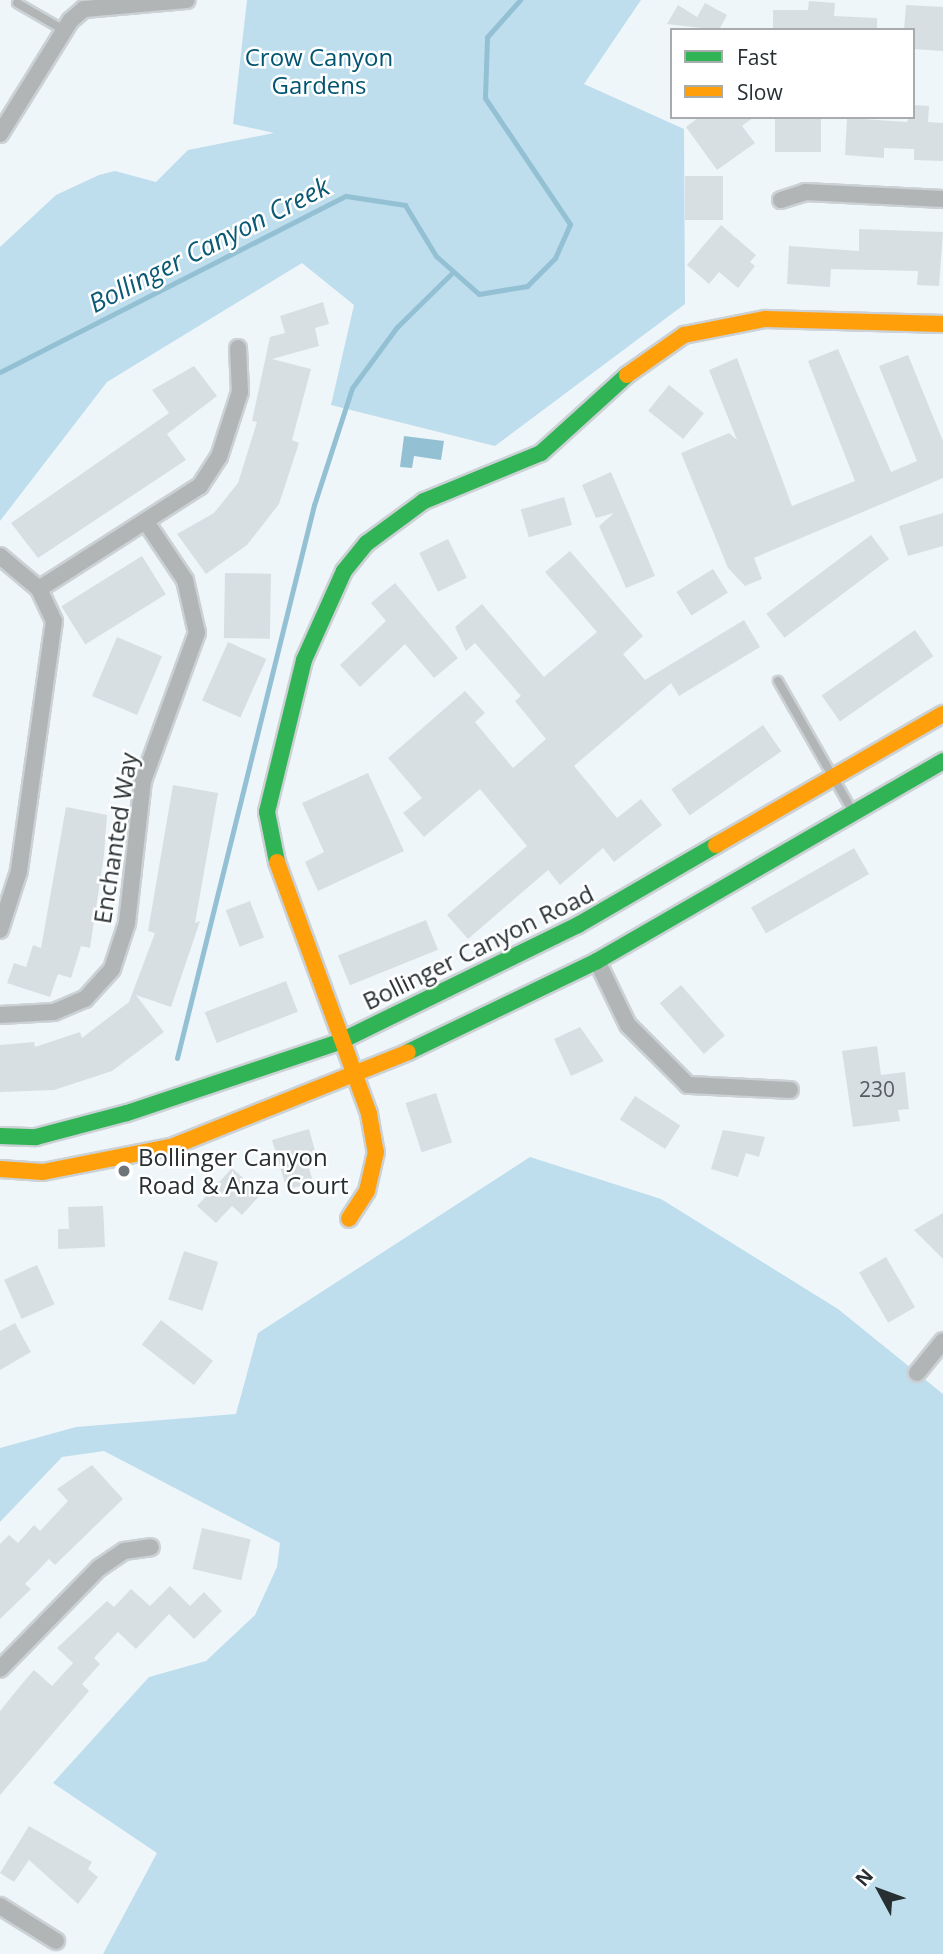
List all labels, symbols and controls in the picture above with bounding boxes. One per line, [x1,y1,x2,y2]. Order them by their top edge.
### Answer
legend [670,28,915,119]
park label: Crow Canyon Gardens [245,43,393,99]
text: Fast [737,43,777,71]
text: Slow [737,78,783,106]
water label: Bollinger Canyon Creek [83,171,335,319]
street label: Enchanted Way [87,750,143,926]
street label: Bollinger Canyon Road [358,879,598,1015]
house number: 230 [859,1076,895,1102]
place label: Bollinger Canyon Road & Anza Court [138,1143,349,1199]
marker: Bollinger Canyon Road & Anza Court [116,1163,132,1179]
north arrow [845,1856,915,1926]
text: N [849,1863,879,1892]

